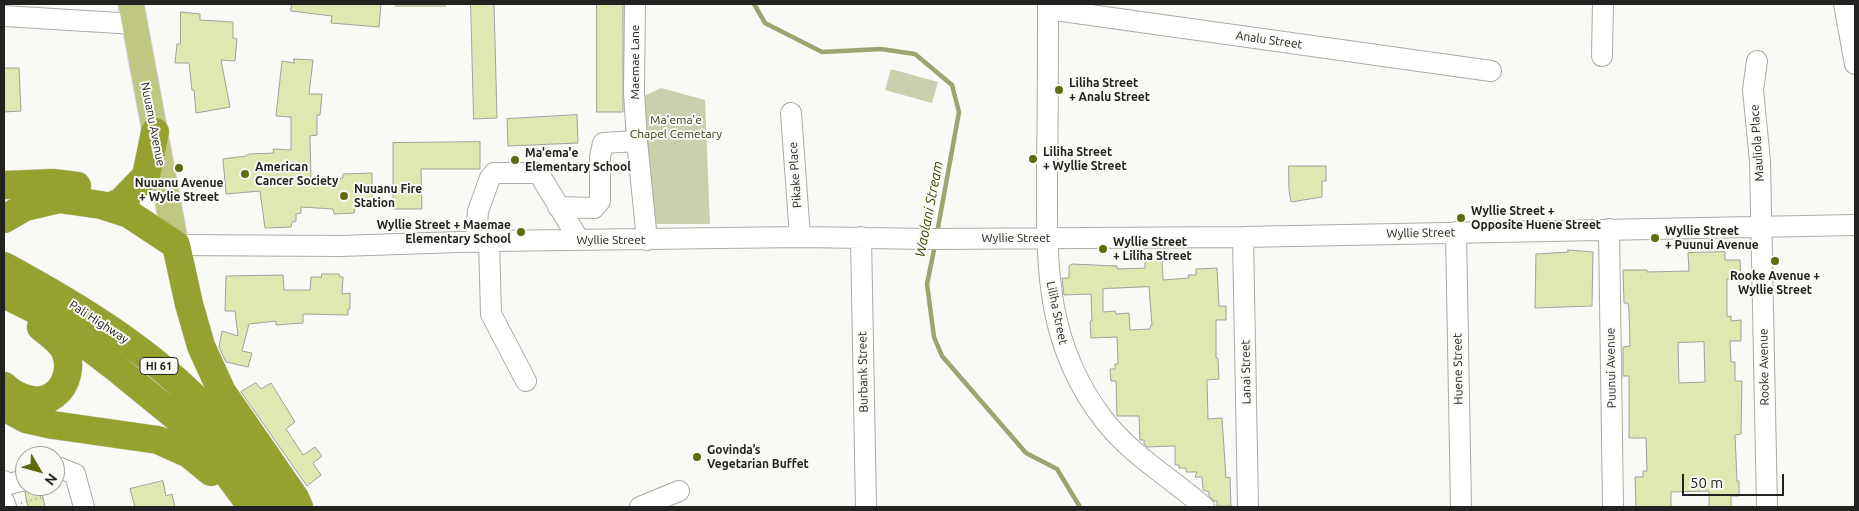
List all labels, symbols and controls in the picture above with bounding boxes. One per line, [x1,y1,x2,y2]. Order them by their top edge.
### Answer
street label: Maemae Lane [628,25,642,99]
street label: Analu Street [1235,28,1303,52]
place label: Liliha Street + Analu Street [1069,76,1150,104]
street label: Nuuanu Avenue [138,81,168,167]
marker: Liliha Street + Analu Street [1053,84,1065,96]
street label: Mauliola Place [1747,104,1767,182]
park label: Ma'ema'e Chapel Cemetary [630,113,722,141]
street label: Pikake Place [786,141,804,209]
place label: Liliha Street + Wyllie Street [1043,145,1127,173]
place label: Ma'ema'e Elementary School [525,146,631,174]
marker: Liliha Street + Wyllie Street [1027,153,1039,165]
marker: Ma'ema'e Elementary School [509,154,521,166]
place label: American Cancer Society [255,160,338,188]
water label: Waolani Stream [911,160,947,258]
marker: Nuuanu Avenue + Wylie Street [173,162,185,174]
marker: American Cancer Society [239,168,251,180]
place label: Nuuanu Avenue + Wylie Street [135,176,223,204]
place label: Nuuanu Fire Station [354,182,422,210]
marker: Nuuanu Fire Station [338,190,350,202]
place label: Wyllie Street + Opposite Huene Street [1471,204,1601,232]
marker: Wyllie Street + Opposite Huene Street [1455,212,1467,224]
place label: Wyllie Street + Maemae Elementary School [377,218,511,246]
place label: Wyllie Street + Puunui Avenue [1665,224,1759,252]
street label: Wyllie Street [1386,225,1456,241]
marker: Wyllie Street + Maemae Elementary School [515,226,527,238]
street label: Wyllie Street [982,231,1050,245]
marker: Wyllie Street + Puunui Avenue [1649,232,1661,244]
street label: Wyllie Street [577,233,645,247]
place label: Wyllie Street + Liliha Street [1113,235,1192,263]
marker: Wyllie Street + Liliha Street [1097,243,1109,255]
marker: Rooke Avenue + Wyllie Street [1769,255,1781,267]
place label: Rooke Avenue + Wyllie Street [1730,269,1820,297]
street label: Liliha Street [1043,280,1071,346]
street label: Pali Highway [66,297,132,347]
street label: Puunui Avenue [1603,328,1619,408]
street label: Rooke Avenue [1756,328,1772,406]
street label: Burbank Street [855,331,871,413]
street label: Huene Street [1450,333,1466,405]
street label: Lanai Street [1238,340,1254,404]
road number: HI 61 [140,358,178,374]
place label: Govinda’s Vegetarian Buffet [707,443,809,471]
north arrow [15,446,65,496]
marker: Govinda’s Vegetarian Buffet [691,451,703,463]
scale bar [1684,464,1786,496]
text: N [42,470,61,488]
text: 50 m [1690,474,1723,491]

